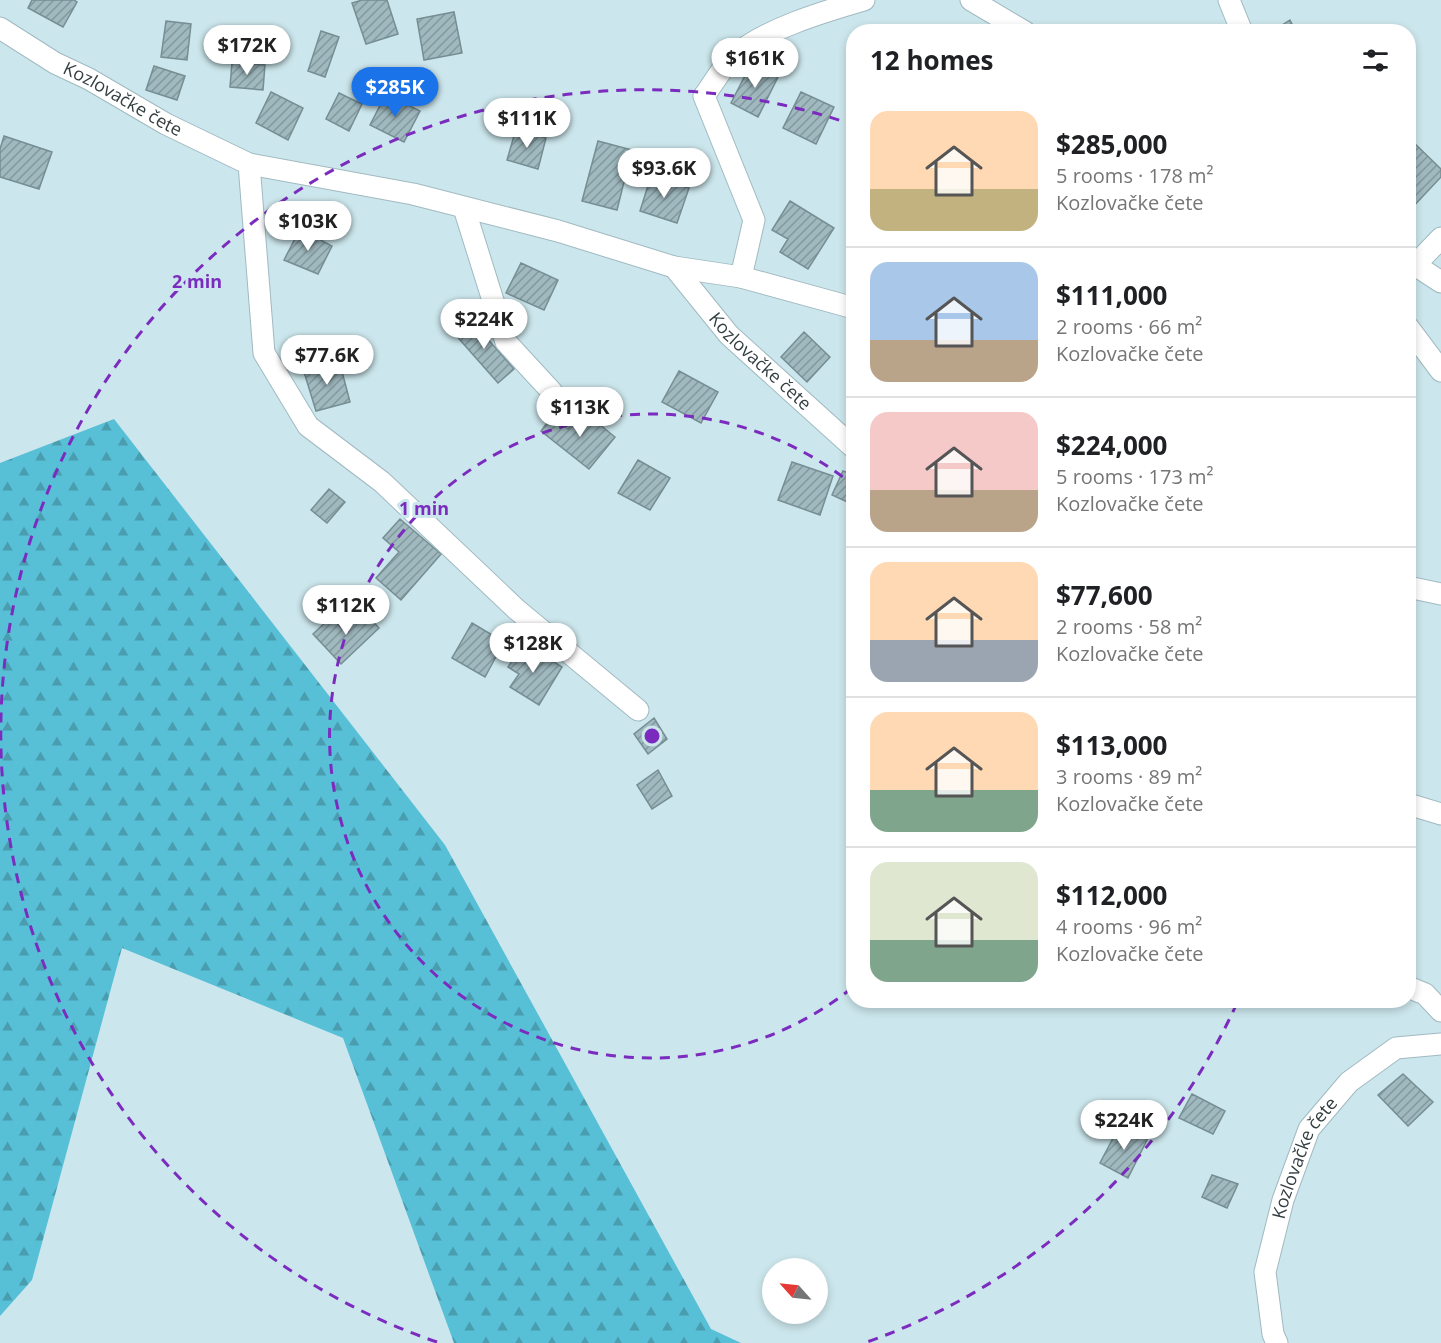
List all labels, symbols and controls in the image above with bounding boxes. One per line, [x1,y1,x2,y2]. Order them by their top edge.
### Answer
pin: $172K [205,25,289,76]
text: $172K [217,31,277,58]
pin: $161K [713,38,797,89]
text: 12 homes [870,42,994,78]
text: $161K [725,44,785,71]
icon: filters [1359,44,1392,77]
street label: Kozlovačke čete [60,56,186,141]
pin: $285K [353,67,437,118]
text: $285K [365,73,425,100]
pin: $111K [485,98,569,149]
text: $111K [497,104,557,131]
text: $285,000 [1056,126,1167,162]
icon: home [918,135,990,207]
pin: $93.6K [615,148,713,199]
text: $93.6K [632,154,696,181]
text: 5 rooms · 178 m² [1056,162,1214,189]
text: Kozlovačke čete [1056,189,1204,216]
pin: $103K [266,201,350,252]
text: $103K [278,207,338,234]
text: 2 min [172,269,222,293]
text: $111,000 [1056,277,1167,313]
icon: home [918,286,990,358]
pin: $224K [442,299,526,350]
text: $224K [454,305,514,332]
street label: Kozlovačke čete [704,307,817,415]
text: 2 rooms · 66 m² [1056,313,1202,340]
pin: $77.6K [278,335,376,386]
text: Kozlovačke čete [1056,340,1204,367]
text: $77.6K [295,341,359,368]
pin: $113K [538,387,622,438]
text: $113K [550,393,610,420]
text: $224,000 [1056,427,1167,463]
icon: home [918,436,990,508]
text: 5 rooms · 173 m² [1056,463,1214,490]
text: Kozlovačke čete [1056,490,1204,517]
text: 1 min [399,496,449,520]
text: $77,600 [1056,577,1153,613]
pin: $112K [304,585,388,636]
icon: home [918,586,990,658]
text: $112K [316,591,376,618]
text: 2 rooms · 58 m² [1056,613,1202,640]
pin: $128K [491,623,575,674]
text: $128K [503,629,563,656]
text: Kozlovačke čete [1056,640,1204,667]
centre of rings [642,726,662,746]
text: $113,000 [1056,727,1167,763]
icon: home [918,736,990,808]
text: 3 rooms · 89 m² [1056,763,1202,790]
text: Kozlovačke čete [1056,790,1204,817]
text: $112,000 [1056,877,1167,913]
icon: home [918,886,990,958]
text: 4 rooms · 96 m² [1056,913,1202,940]
text: Kozlovačke čete [1056,940,1204,967]
street label: Kozlovačke čete [1266,1091,1342,1221]
pin: $224K [1082,1100,1166,1151]
text: $224K [1094,1106,1154,1133]
north arrow [762,1258,828,1324]
map controls [762,1258,828,1324]

